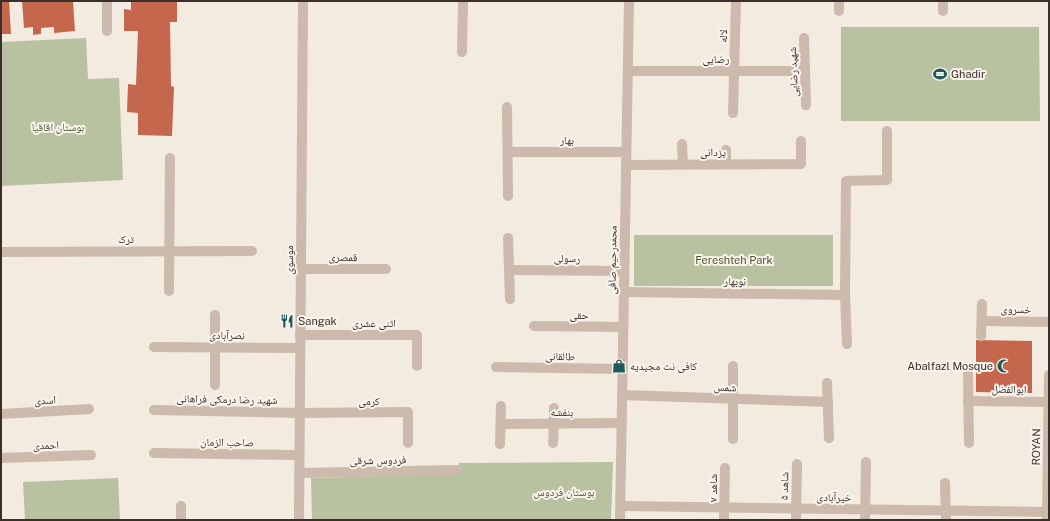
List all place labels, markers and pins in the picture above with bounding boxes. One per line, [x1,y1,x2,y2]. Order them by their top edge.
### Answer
sports icon: Ghadir [932,66,948,82]
place label: Ghadir [951,68,985,80]
restaurant icon: Sangak [279,313,295,329]
place label: Sangak [298,315,337,327]
shop icon: کافی نت مجیدیه [611,358,627,374]
mosque icon: Abalfazl Mosque [996,358,1012,374]
place label: کافی نت مجیدیه [630,360,698,373]
place label: Abalfazl Mosque [907,360,993,372]

